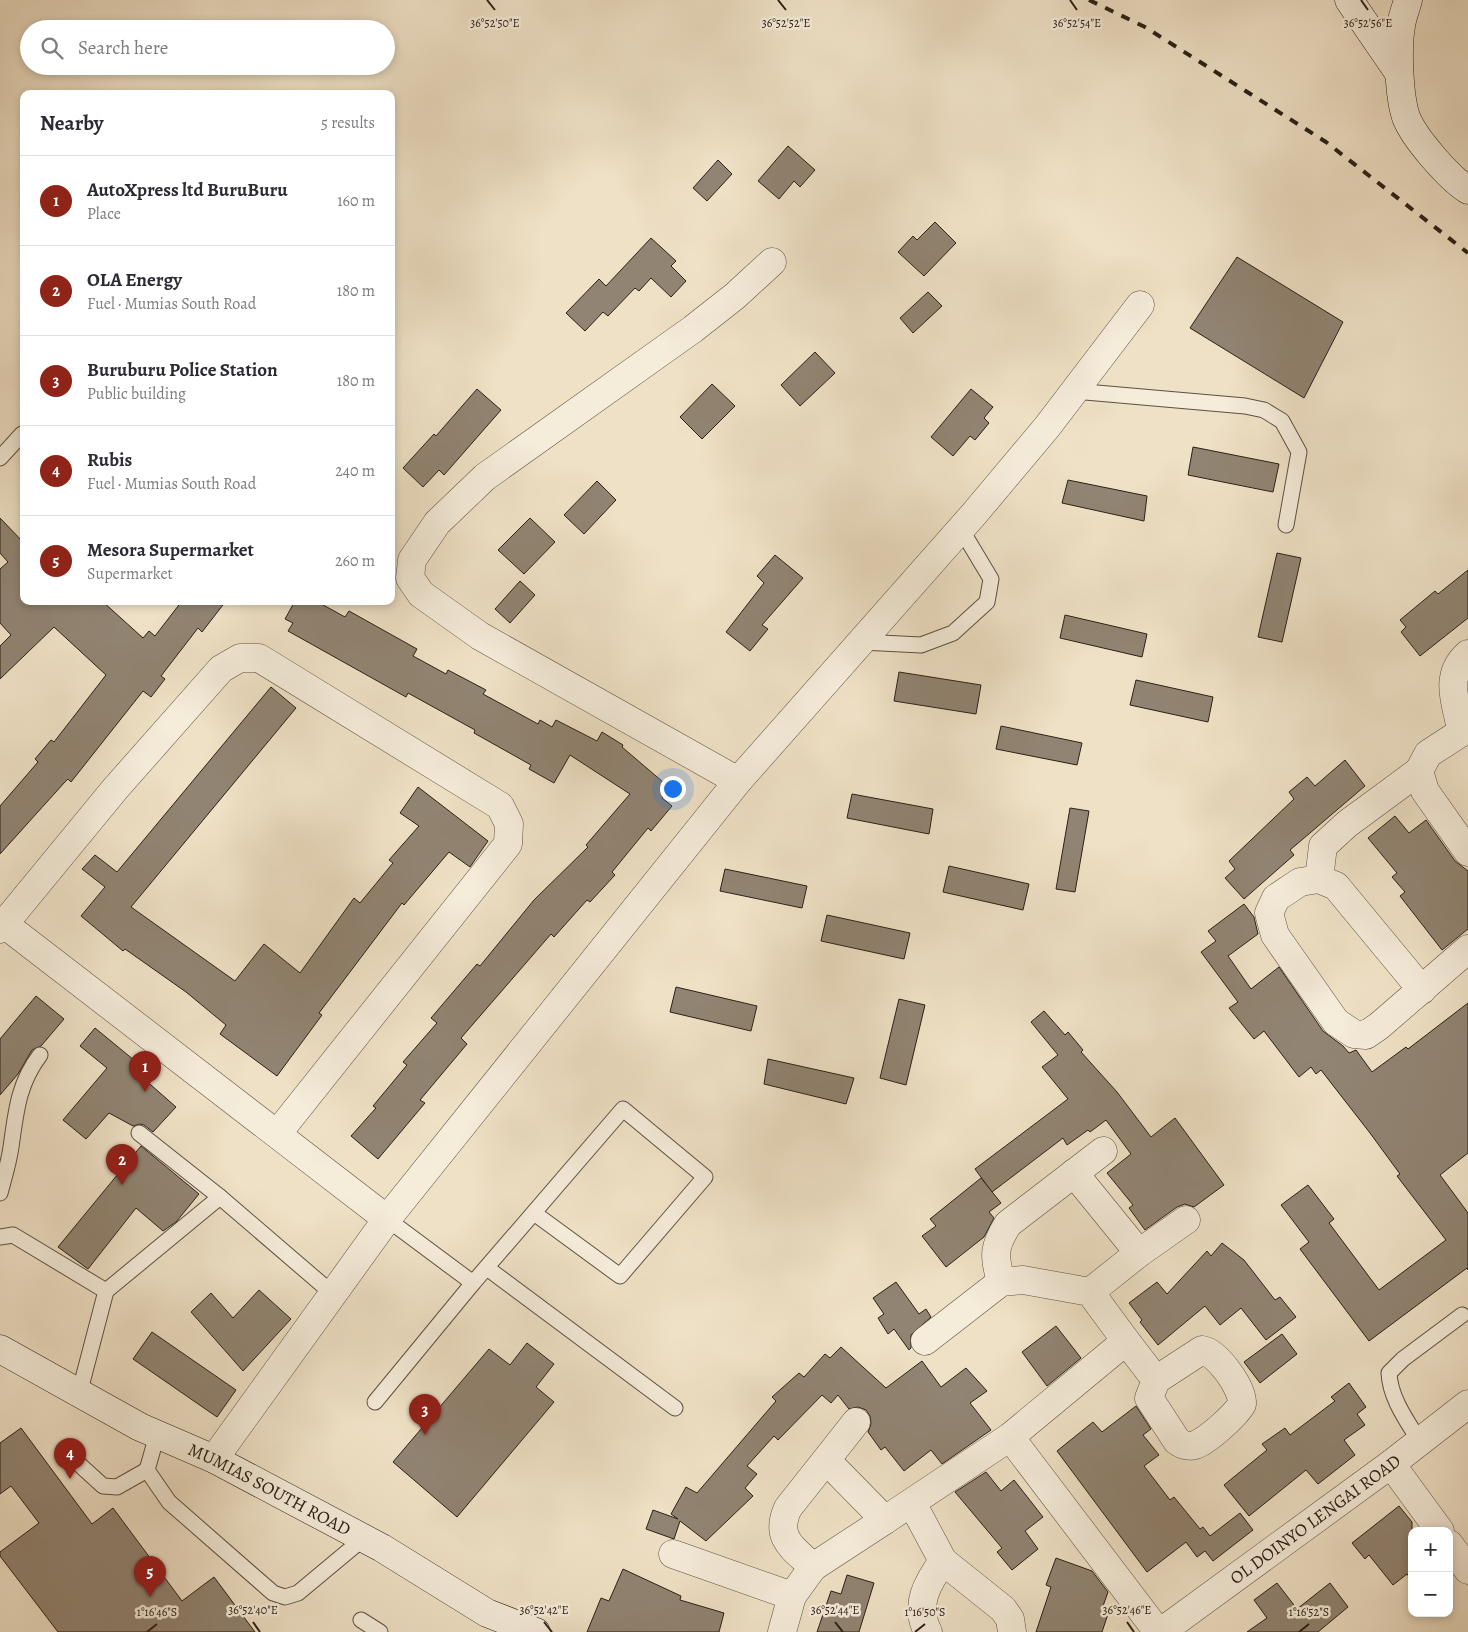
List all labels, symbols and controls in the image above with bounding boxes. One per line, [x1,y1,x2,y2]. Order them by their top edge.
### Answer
text: 36°52'50"E [470,15,520,31]
text: 36°52'52"E [762,15,810,31]
text: 36°52'54"E [1053,15,1101,31]
text: 36°52'56"E [1344,15,1392,31]
search box [20,20,395,75]
icon: search [38,34,66,62]
text: Search here [78,35,168,61]
text: Nearby [40,109,103,137]
text: 5 results [321,112,375,134]
text: AutoXpress ltd BuruBuru [87,177,288,203]
text: 1 [53,190,59,212]
text: 160 m [337,190,375,212]
text: Place [87,203,121,225]
text: OLA Energy [87,267,182,293]
text: 2 [52,280,60,302]
text: 180 m [337,280,375,302]
text: Fuel · Mumias South Road [87,293,256,315]
text: Buruburu Police Station [87,357,278,383]
text: 3 [53,370,59,392]
text: 180 m [337,370,375,392]
text: Public building [87,383,186,405]
text: Rubis [87,447,132,473]
text: 4 [52,460,60,482]
text: 240 m [335,460,375,482]
text: Fuel · Mumias South Road [87,473,256,495]
text: Mesora Supermarket [87,537,254,563]
text: 5 [53,550,59,572]
text: 260 m [335,550,375,572]
text: Supermarket [87,563,173,585]
your location [660,776,686,802]
pin: 1 [129,1051,161,1092]
pin: 2 [106,1144,138,1185]
pin: 3 [409,1394,441,1435]
street label: MUMIAS SOUTH ROAD [184,1437,355,1541]
pin: 4 [54,1438,86,1479]
street label: OL DOINYO LENGAI ROAD [1225,1449,1406,1590]
map controls [1408,1527,1453,1617]
button: + [1408,1527,1453,1572]
pin: 5 [134,1556,166,1597]
button: − [1408,1572,1453,1617]
text: 36°52'40"E [228,1602,278,1618]
text: 36°52'42"E [520,1602,568,1618]
text: 36°52'44"E [811,1602,859,1618]
text: 36°52'46"E [1103,1602,1151,1618]
text: 1°16'46"S [137,1604,177,1620]
text: 1°16'50"S [905,1604,945,1620]
text: 1°16'52"S [1289,1604,1329,1620]

